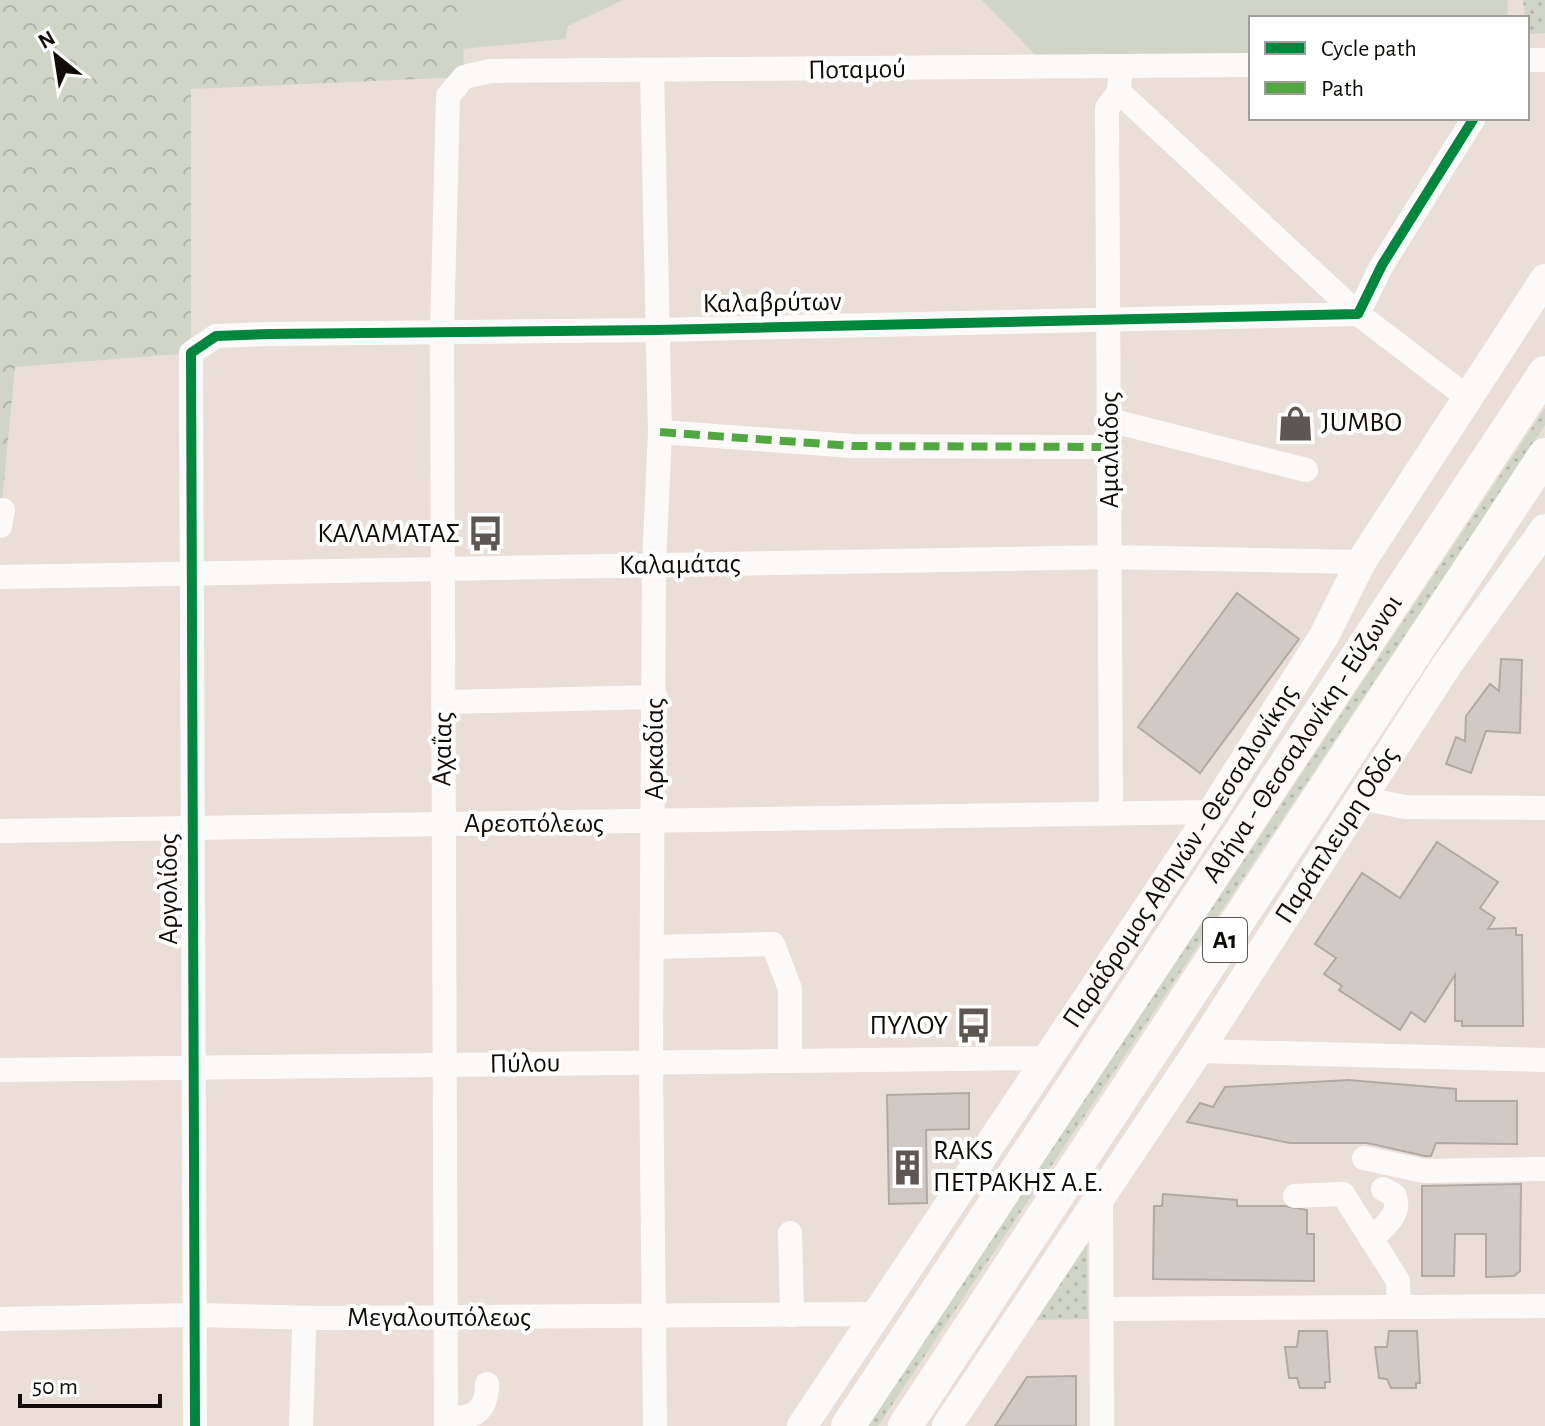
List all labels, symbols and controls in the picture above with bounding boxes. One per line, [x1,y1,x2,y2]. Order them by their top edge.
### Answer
north arrow [16,16,96,96]
legend [1249,16,1529,120]
text: N [34,26,59,53]
text: Cycle path [1321,37,1417,61]
street label: Ποταμού [808,55,906,85]
text: Path [1321,77,1364,101]
street label: Καλαβρύτων [702,288,842,318]
street label: Αμαλιάδος [1096,392,1124,508]
shop icon: JUMBO [1276,404,1314,442]
place label: JUMBO [1321,409,1402,437]
bus stop icon: ΚΑΛΑΜΑΤΑΣ [467,515,505,553]
place label: ΚΑΛΑΜΑΤΑΣ [317,520,460,548]
street label: Καλαμάτας [619,550,741,580]
street label: Αθήνα - Θεσσαλονίκη - Εύζωνοι [1198,590,1408,888]
street label: Παράδρομος Αθηνών - Θεσσαλονίκης [1058,680,1303,1033]
street label: Αρκαδίας [641,698,669,800]
street label: Αχαΐας [428,711,458,787]
street label: Παράπλευρη Οδός [1270,742,1404,928]
street label: Αρεοπόλεως [464,810,604,838]
street label: Αργολίδος [155,833,183,945]
road number: Α1 [1203,918,1247,962]
bus stop icon: ΠΥΛΟΥ [955,1007,993,1045]
place label: ΠΥΛΟΥ [870,1012,948,1040]
street label: Πύλου [489,1049,561,1079]
place label: RAKS ΠΕΤΡΑΚΗΣ Α.Ε. [933,1137,1103,1197]
building icon: RAKS ΠΕΤΡΑΚΗΣ Α.Ε. [888,1148,926,1186]
street label: Μεγαλουπόλεως [347,1304,531,1332]
scale bar [20,1358,160,1408]
text: 50 m [32,1375,78,1399]

